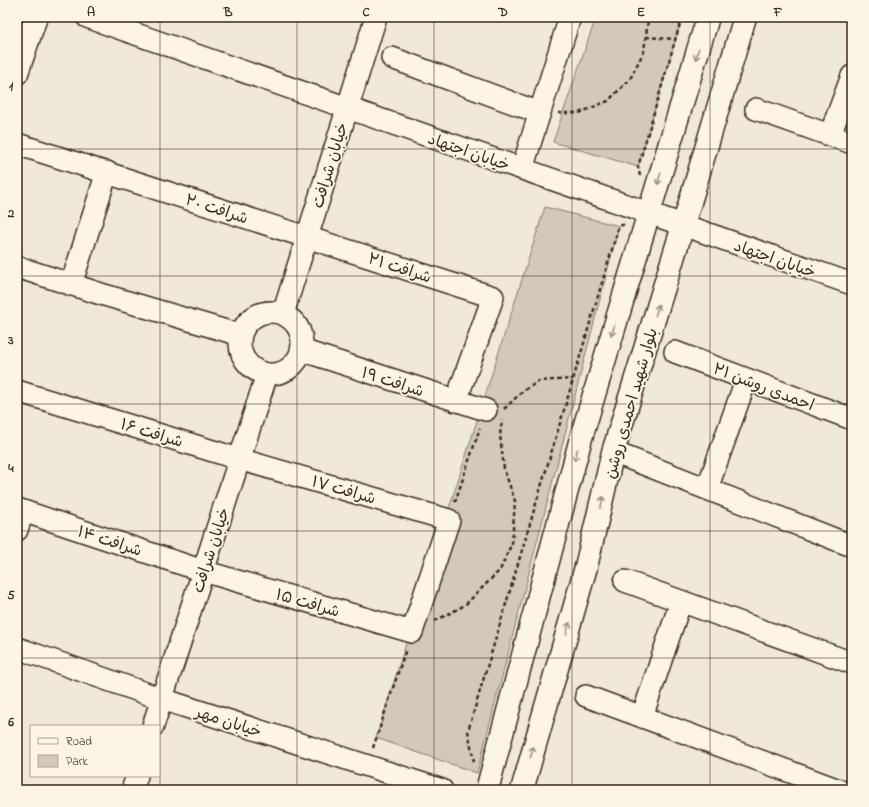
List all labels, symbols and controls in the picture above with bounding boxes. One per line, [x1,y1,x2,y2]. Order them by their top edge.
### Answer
text: A [87,3,95,22]
text: B [223,3,233,22]
text: C [362,3,370,22]
text: D [497,3,508,22]
text: E [637,3,645,22]
text: F [773,3,783,22]
one-way arrow [693,48,700,61]
text: 1 [9,77,14,96]
street label: خیابان شرافت [307,120,355,211]
street label: خیابان اجتهاد [424,128,512,178]
one-way arrow [655,172,662,185]
street label: شرافت ۲۰ [182,188,251,231]
text: 2 [7,204,15,223]
street label: خیابان اجتهاد [730,235,818,285]
street label: شرافت ۲۱ [365,247,434,290]
one-way arrow [654,304,661,317]
one-way arrow [609,324,617,336]
street label: بلوار شهید احمدی روشن [599,325,665,482]
text: 3 [7,331,14,350]
street label: احمدی روشن ۲۱ [709,358,817,418]
street label: شرافت ۱۹ [358,362,427,404]
street label: شرافت ۱۶ [117,413,186,455]
one-way arrow [572,448,580,461]
text: 4 [7,459,14,478]
street label: شرافت ۱۷ [308,470,378,512]
one-way arrow [598,496,606,509]
street label: خیابان شرافت [187,505,237,596]
street label: شرافت ۱۴ [74,520,145,564]
street label: شرافت ۱۵ [273,583,342,625]
text: 5 [7,586,15,605]
one-way arrow [565,621,572,634]
street label: خیابان مهر [190,700,264,745]
text: 6 [7,713,14,732]
legend [30,725,160,777]
text: Road [66,733,92,751]
one-way arrow [529,746,537,759]
text: Park [66,753,88,771]

